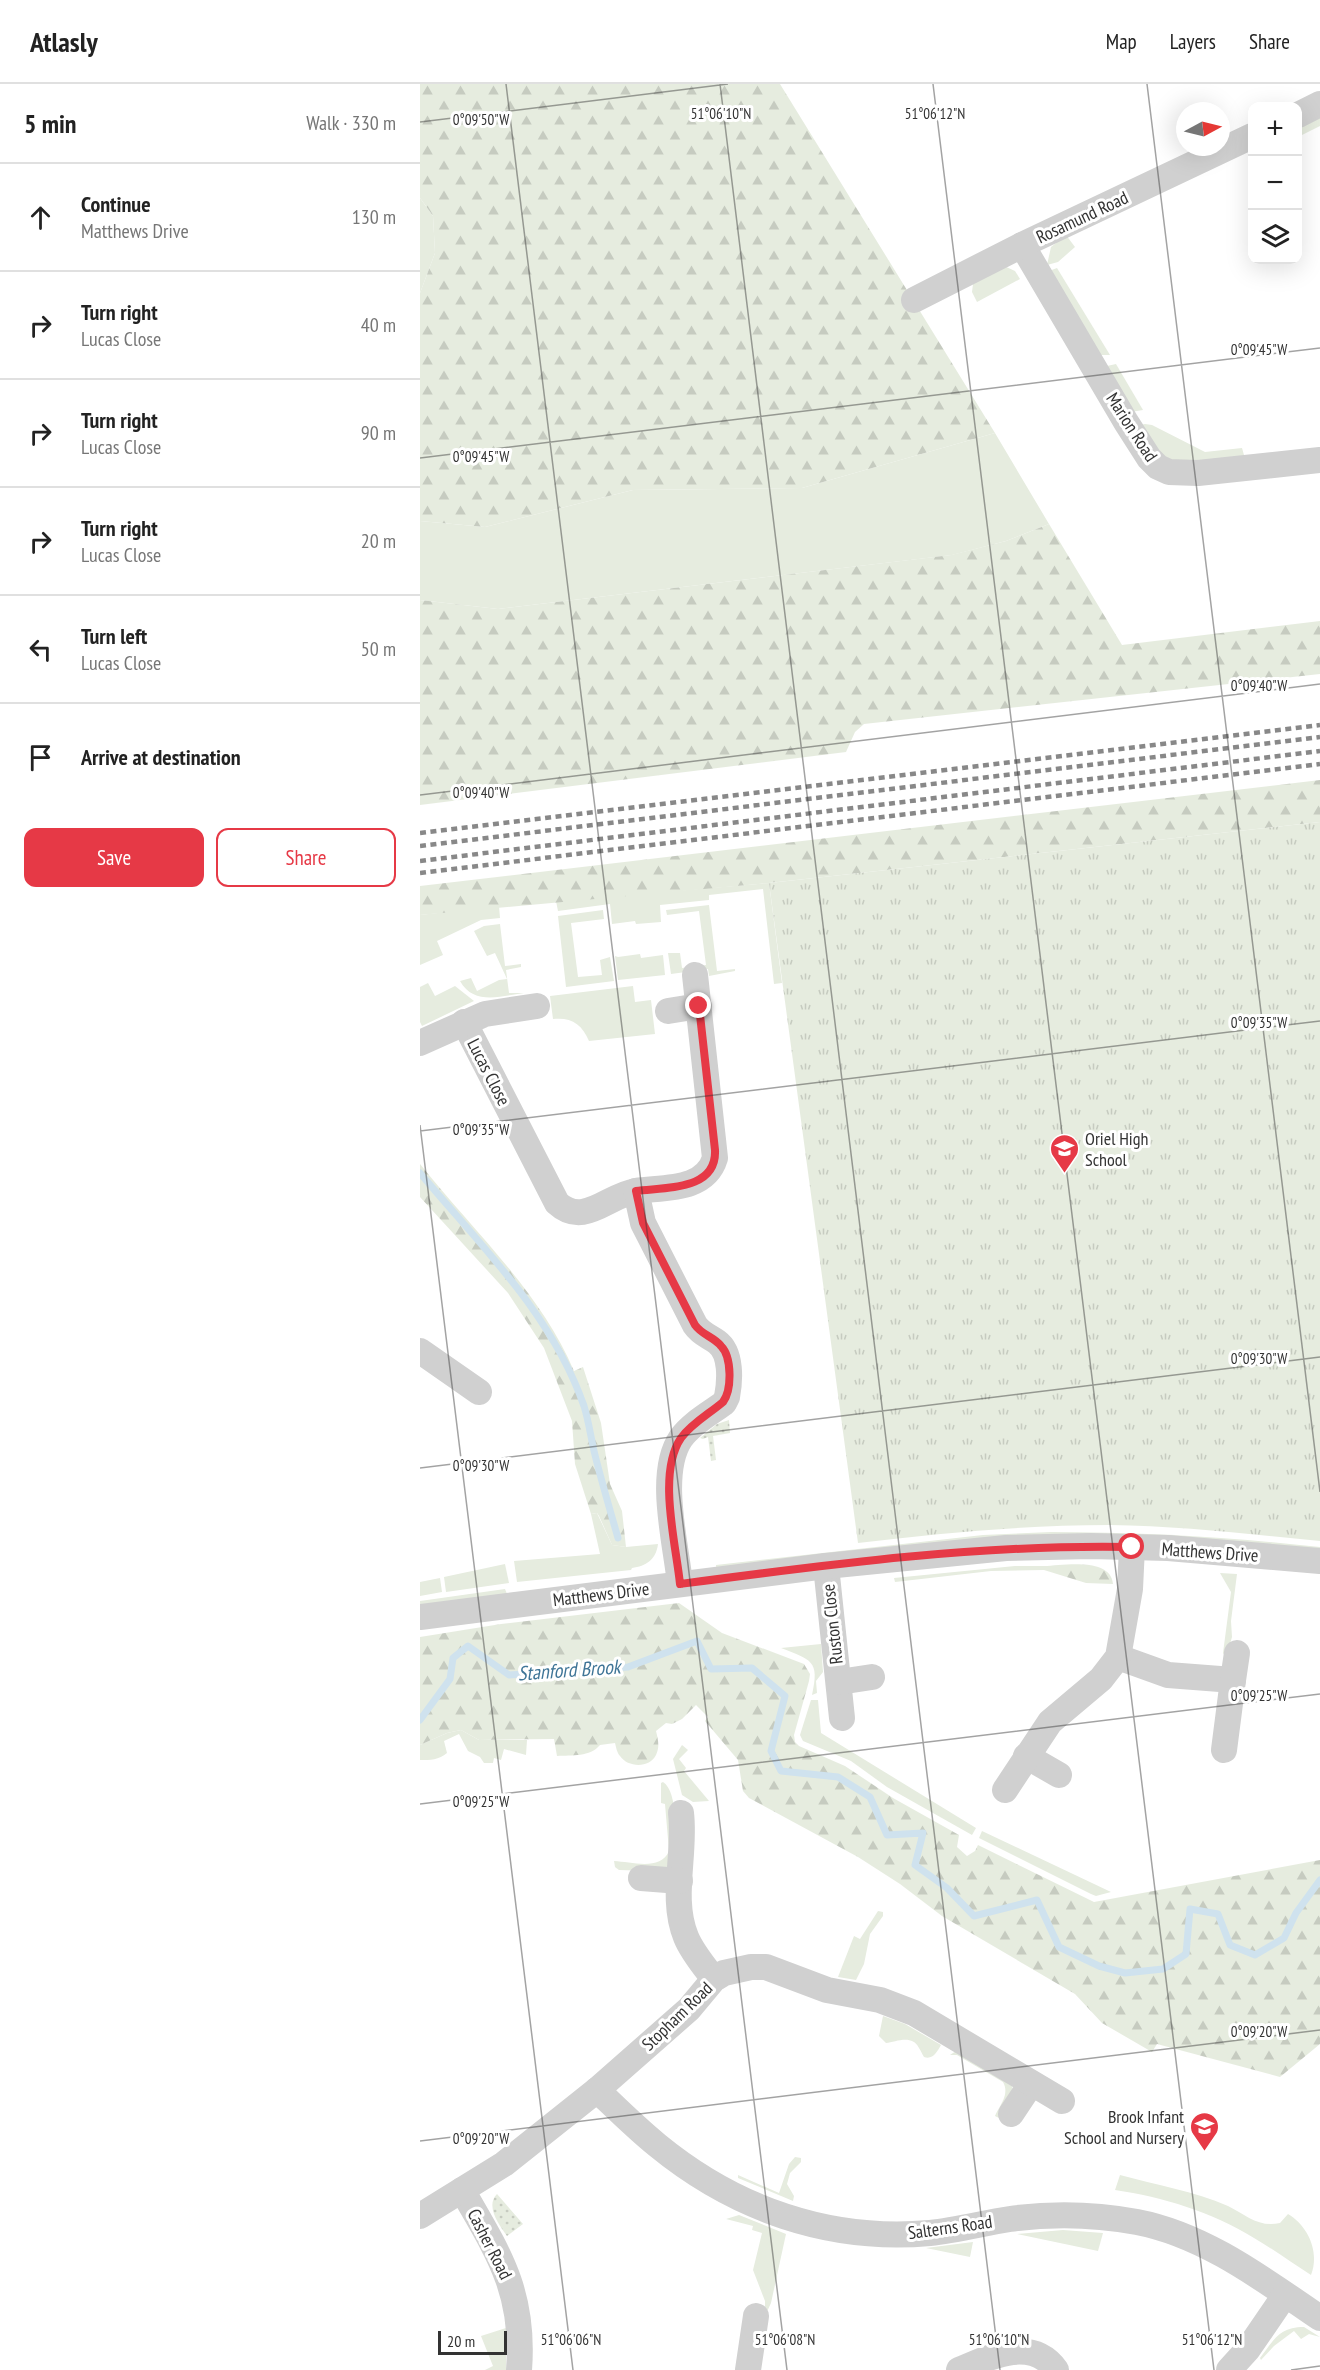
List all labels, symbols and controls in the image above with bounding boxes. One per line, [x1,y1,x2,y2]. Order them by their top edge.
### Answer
text: Atlasly [30,23,98,60]
text: Map [1106,28,1137,55]
text: Layers [1170,28,1216,55]
text: Share [1249,28,1290,55]
north arrow [1176,102,1230,156]
map controls [1248,102,1302,264]
button: + [1248,102,1302,156]
text: 51°06'10"N [691,104,751,123]
text: 51°06'12"N [905,104,965,123]
text: 5 min [24,107,77,140]
text: Walk · 330 m [306,110,396,136]
text: 0°09'50"W [453,110,509,129]
button: − [1248,156,1302,210]
street label: Rosamund Road [1032,186,1132,248]
text: Continue [81,190,151,218]
icon: ahead [24,201,57,234]
text: 130 m [352,204,396,230]
button: layers [1248,210,1302,264]
text: Matthews Drive [81,218,189,244]
text: Turn right [81,298,158,326]
icon: right [24,309,57,342]
text: 40 m [361,312,396,338]
text: Lucas Close [81,326,161,352]
text: 0°09'45"W [1231,340,1287,359]
street label: Marion Road [1101,388,1163,466]
text: Turn right [81,406,158,434]
icon: right [24,417,57,450]
text: 90 m [361,420,396,446]
text: Lucas Close [81,434,161,460]
text: 0°09'45"W [453,447,509,466]
text: Turn right [81,514,158,542]
icon: right [24,525,57,558]
text: 20 m [361,528,396,554]
text: Lucas Close [81,542,161,568]
text: Turn left [81,622,147,650]
icon: left [24,633,57,666]
text: 50 m [361,636,396,662]
text: Lucas Close [81,650,161,676]
text: 0°09'40"W [1231,676,1287,695]
icon: arrive [24,741,57,774]
text: Arrive at destination [81,743,241,771]
text: 0°09'40"W [453,783,509,802]
button: Save [24,828,204,887]
button: Share [216,828,396,887]
route end [685,992,711,1018]
text: 0°09'35"W [1231,1013,1287,1032]
street label: Lucas Close [462,1035,516,1109]
text: 0°09'35"W [453,1120,509,1139]
place label: Oriel High School [1085,1127,1148,1171]
school or university icon: Oriel High School [1048,1132,1080,1174]
text: 0°09'30"W [1231,1349,1287,1368]
text: 0°09'30"W [453,1456,509,1475]
route start [1118,1533,1144,1559]
street label: Matthews Drive [1161,1537,1259,1567]
street label: Matthews Drive [551,1577,651,1611]
street label: Ruston Close [816,1583,848,1665]
water label: Stanford Brook [517,1653,623,1687]
text: 0°09'25"W [1231,1686,1287,1705]
text: 0°09'25"W [453,1792,509,1811]
street label: Stopham Road [637,1977,717,2055]
text: 0°09'20"W [1231,2022,1287,2041]
place label: Brook Infant School and Nursery [1064,2105,1184,2149]
school or university icon: Brook Infant School and Nursery [1189,2110,1221,2152]
text: 0°09'20"W [453,2129,509,2148]
street label: Casher Road [462,2205,518,2283]
street label: Salterns Road [906,2210,994,2244]
scale bar [438,2328,507,2356]
text: 51°06'06"N [541,2330,601,2349]
text: 51°06'08"N [755,2330,815,2349]
text: 51°06'10"N [969,2330,1029,2349]
text: 51°06'12"N [1182,2330,1242,2349]
text: 20 m [447,2331,475,2351]

